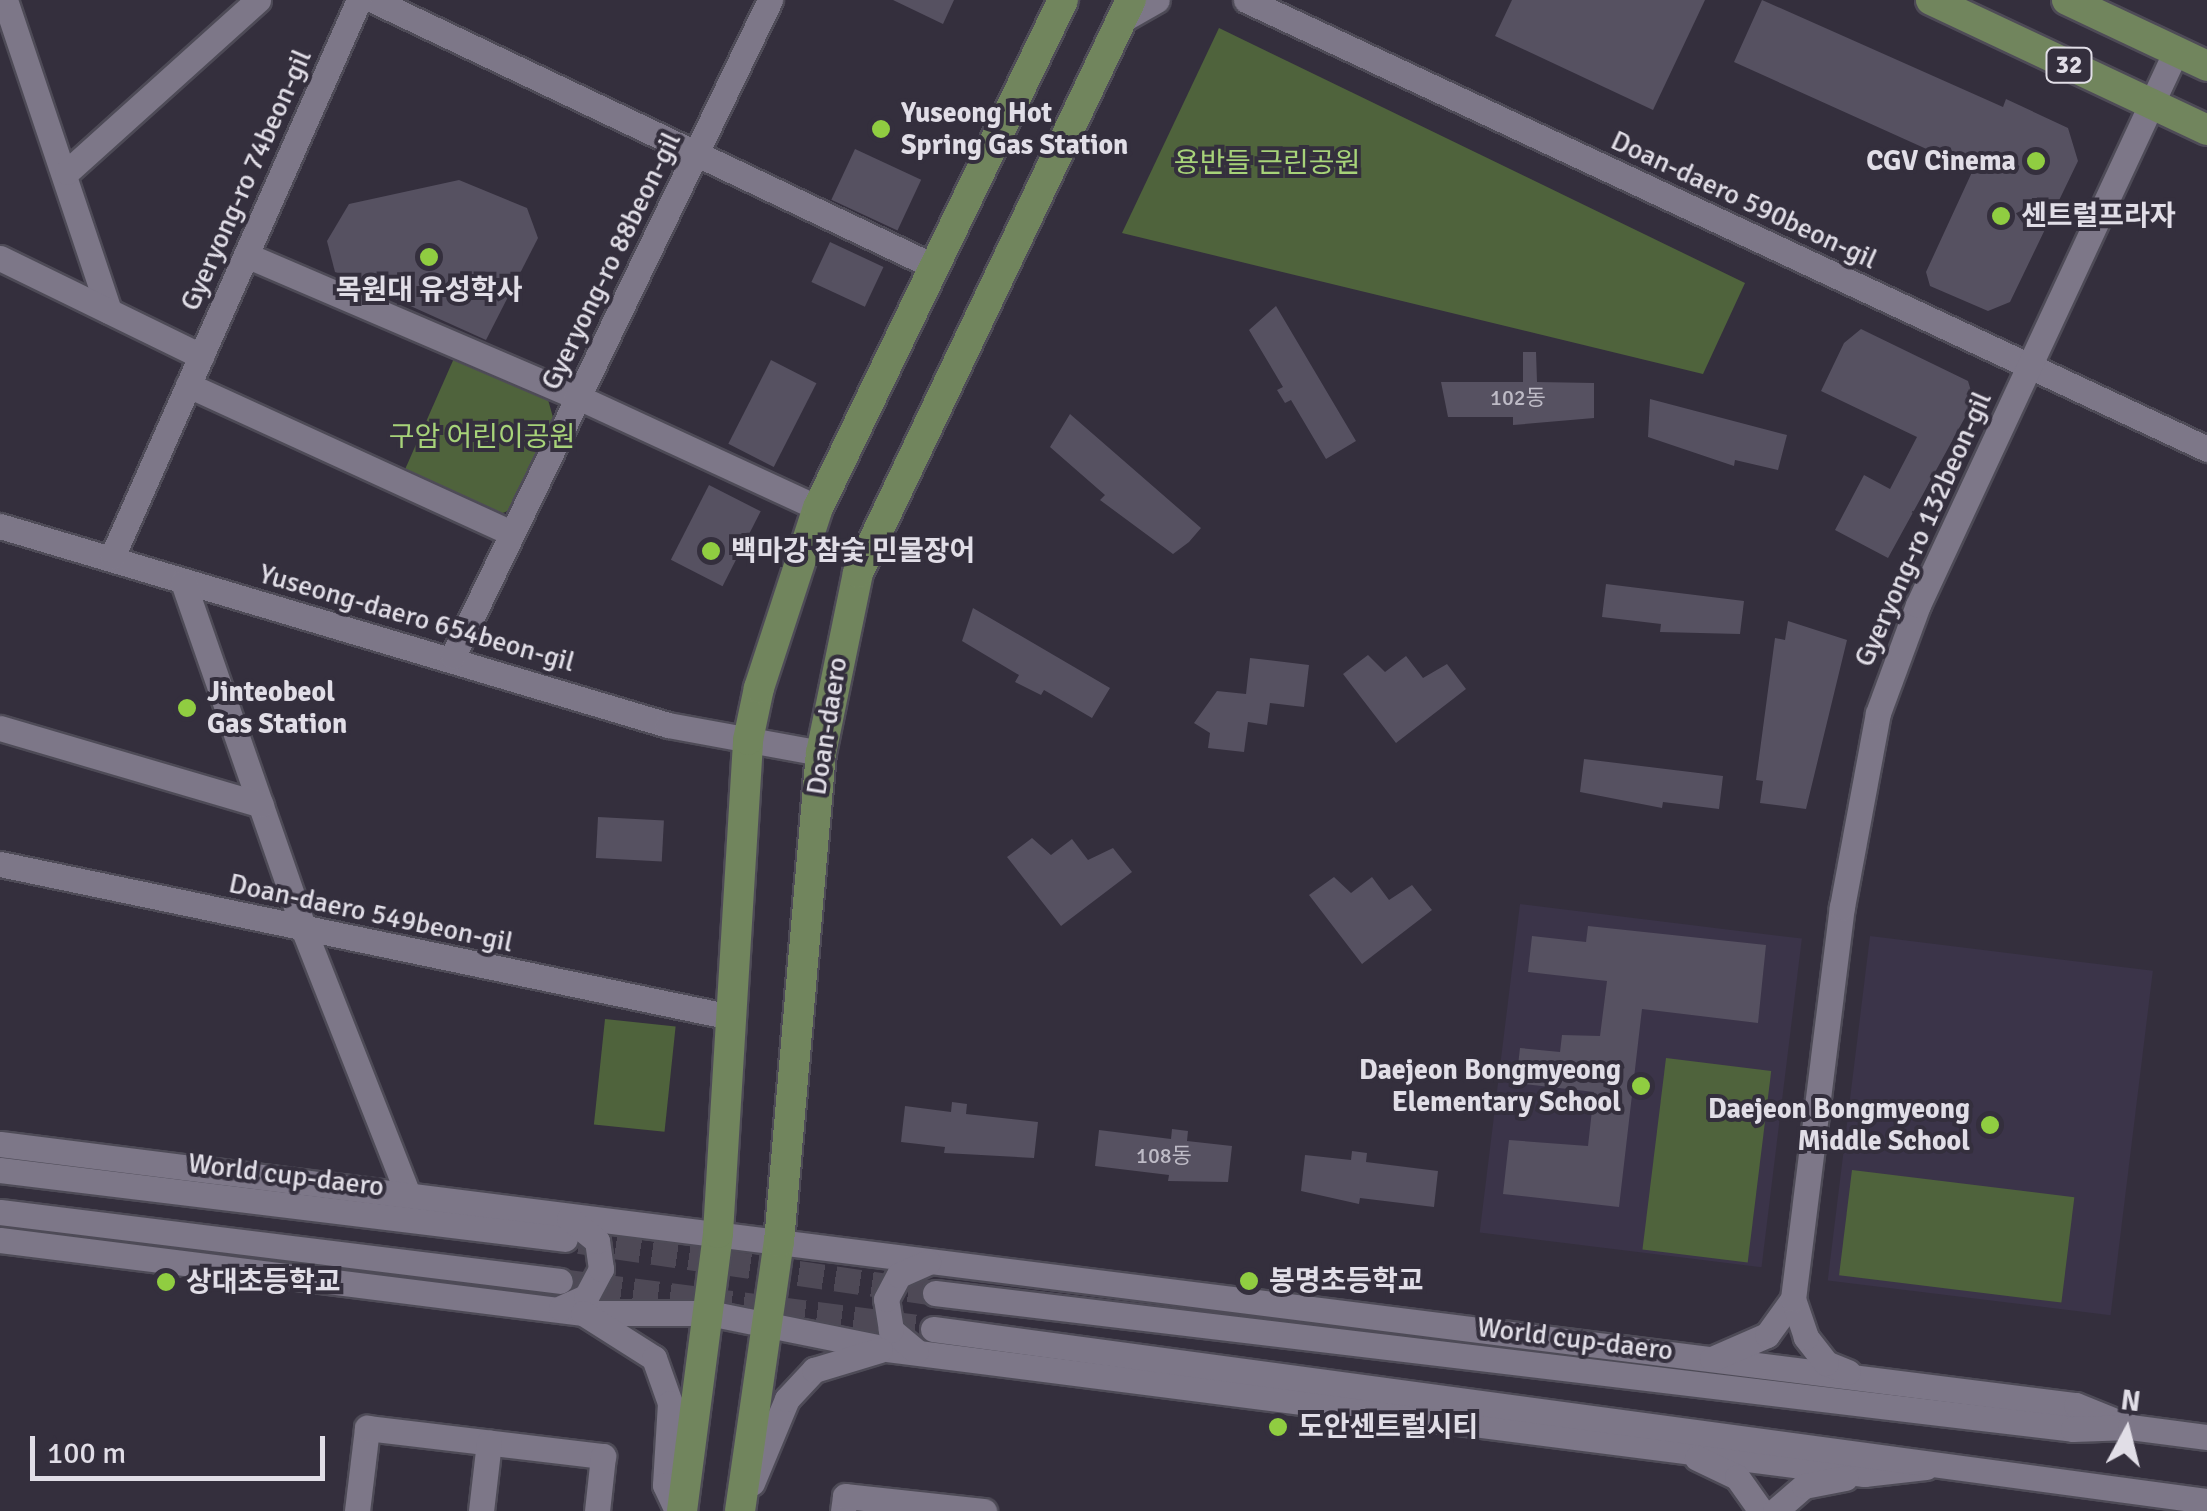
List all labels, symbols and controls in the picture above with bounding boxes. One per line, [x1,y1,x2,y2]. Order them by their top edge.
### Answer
street label: Gyeryong-ro 74beon-gil [173,44,319,316]
road number: 32 [2044,45,2094,85]
place label: Yuseong Hot Spring Gas Station [901,96,1128,162]
marker: Yuseong Hot Spring Gas Station [870,118,892,140]
street label: Doan-daero 590beon-gil [1606,124,1882,276]
street label: Gyeryong-ro 88beon-gil [534,127,688,395]
place label: CGV Cinema [1866,144,2016,178]
park label: 용반들 근린공원 [1174,146,1360,180]
marker: CGV Cinema [2025,150,2047,172]
place label: 센트럴프라자 [2021,199,2176,233]
marker: 센트럴프라자 [1990,205,2012,227]
marker: 목원대 유성학사 [418,246,440,268]
place label: 목원대 유성학사 [336,273,522,307]
house number: 102동 [1490,385,1546,411]
street label: Gyeryong-ro 132beon-gil [1847,386,1999,672]
park label: 구암 어린이공원 [389,420,575,454]
place label: 백마강 참숯 민물장어 [731,534,975,568]
marker: 백마강 참숯 민물장어 [700,540,722,562]
street label: Yuseong-daero 654beon-gil [255,557,579,679]
street label: Doan-daero [800,655,854,797]
place label: Jinteobeol Gas Station [207,675,347,741]
marker: Jinteobeol Gas Station [176,697,198,719]
street label: Doan-daero 549beon-gil [226,866,516,960]
place label: Daejeon Bongmyeong Elementary School [1359,1053,1621,1119]
marker: Daejeon Bongmyeong Elementary School [1630,1075,1652,1097]
place label: Daejeon Bongmyeong Middle School [1708,1092,1970,1158]
marker: Daejeon Bongmyeong Middle School [1979,1114,2001,1136]
house number: 108동 [1136,1143,1192,1169]
street label: World cup-daero [186,1146,386,1204]
place label: 봉명초등학교 [1269,1264,1424,1298]
place label: 상대초등학교 [186,1265,341,1299]
marker: 봉명초등학교 [1238,1270,1260,1292]
marker: 상대초등학교 [155,1271,177,1293]
street label: World cup-daero [1475,1310,1675,1368]
north arrow [2077,1381,2177,1481]
text: N [2119,1383,2142,1419]
place label: 도안센트럴시티 [1298,1410,1478,1444]
scale bar [35,1416,330,1478]
marker: 도안센트럴시티 [1267,1416,1289,1438]
text: 100 m [47,1435,126,1472]

